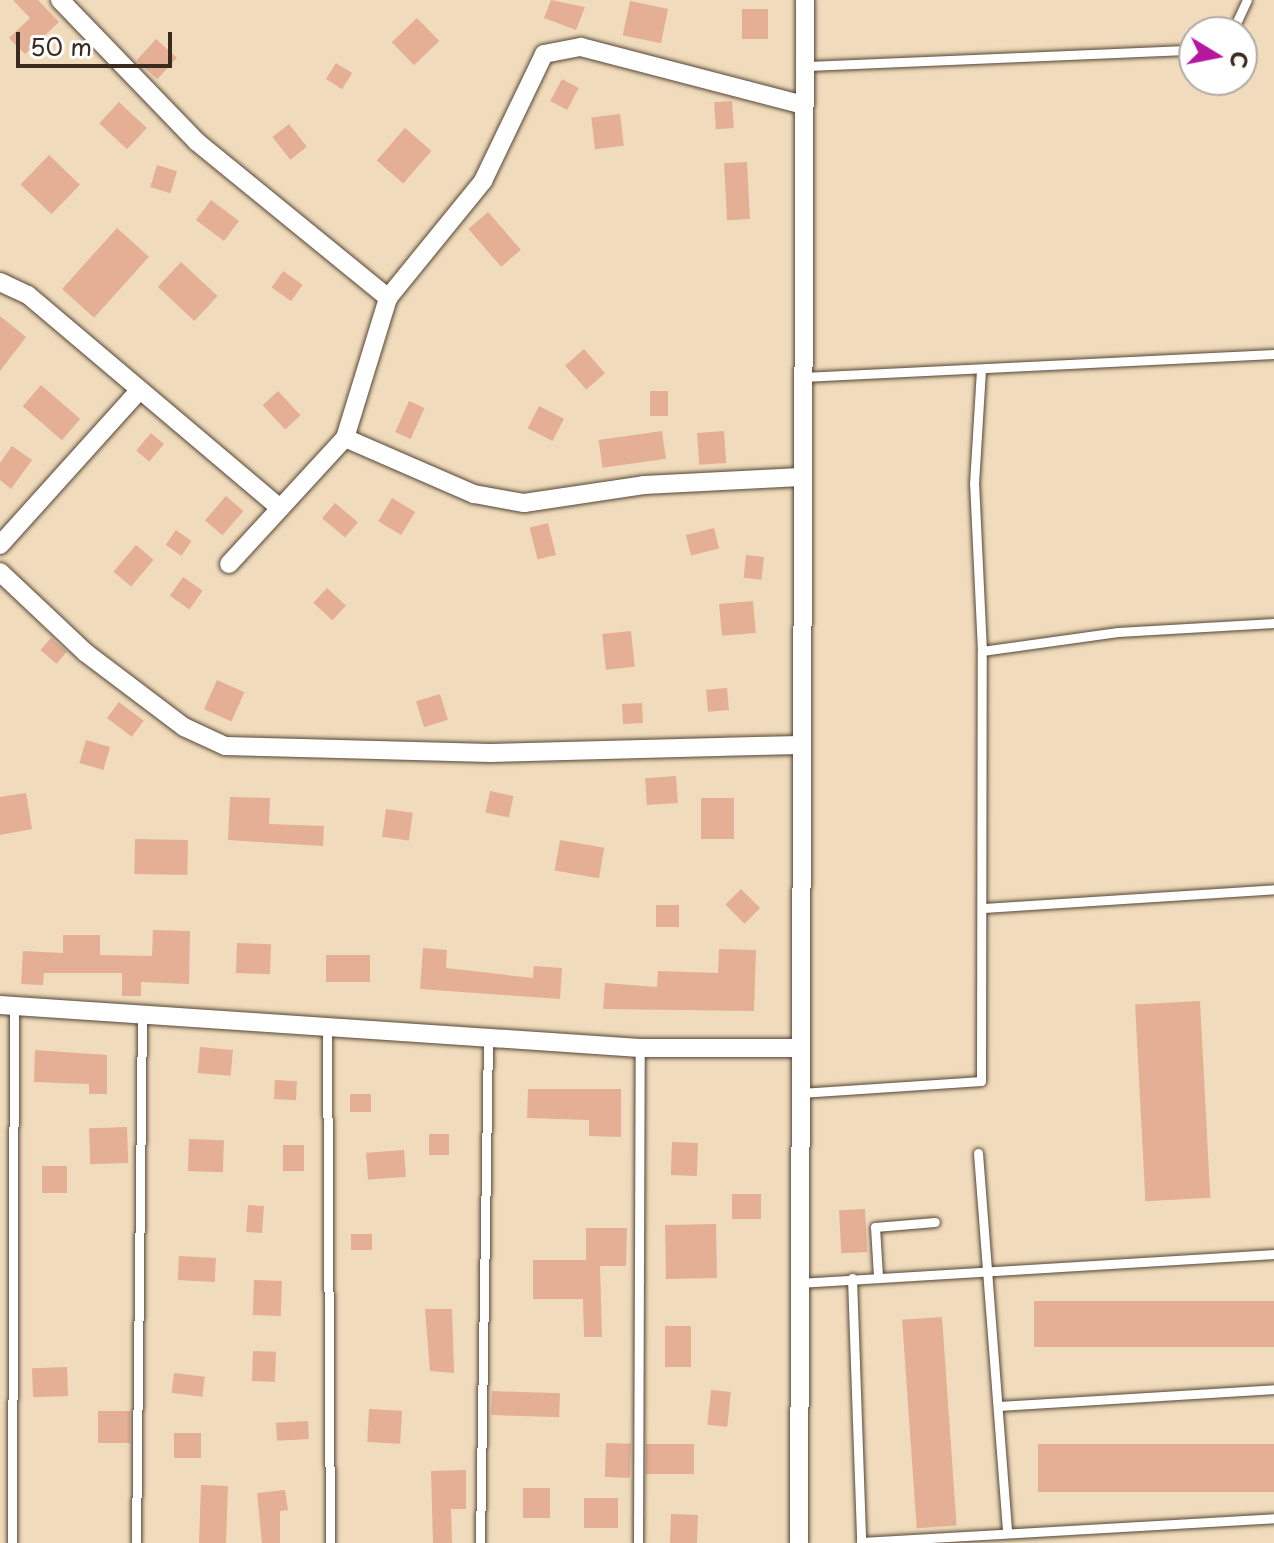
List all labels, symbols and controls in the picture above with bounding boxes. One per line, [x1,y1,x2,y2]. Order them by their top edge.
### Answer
scale bar [20,16,176,66]
north arrow [1178,16,1258,96]
text: 50 m [30,28,92,64]
text: С [1222,49,1258,71]

